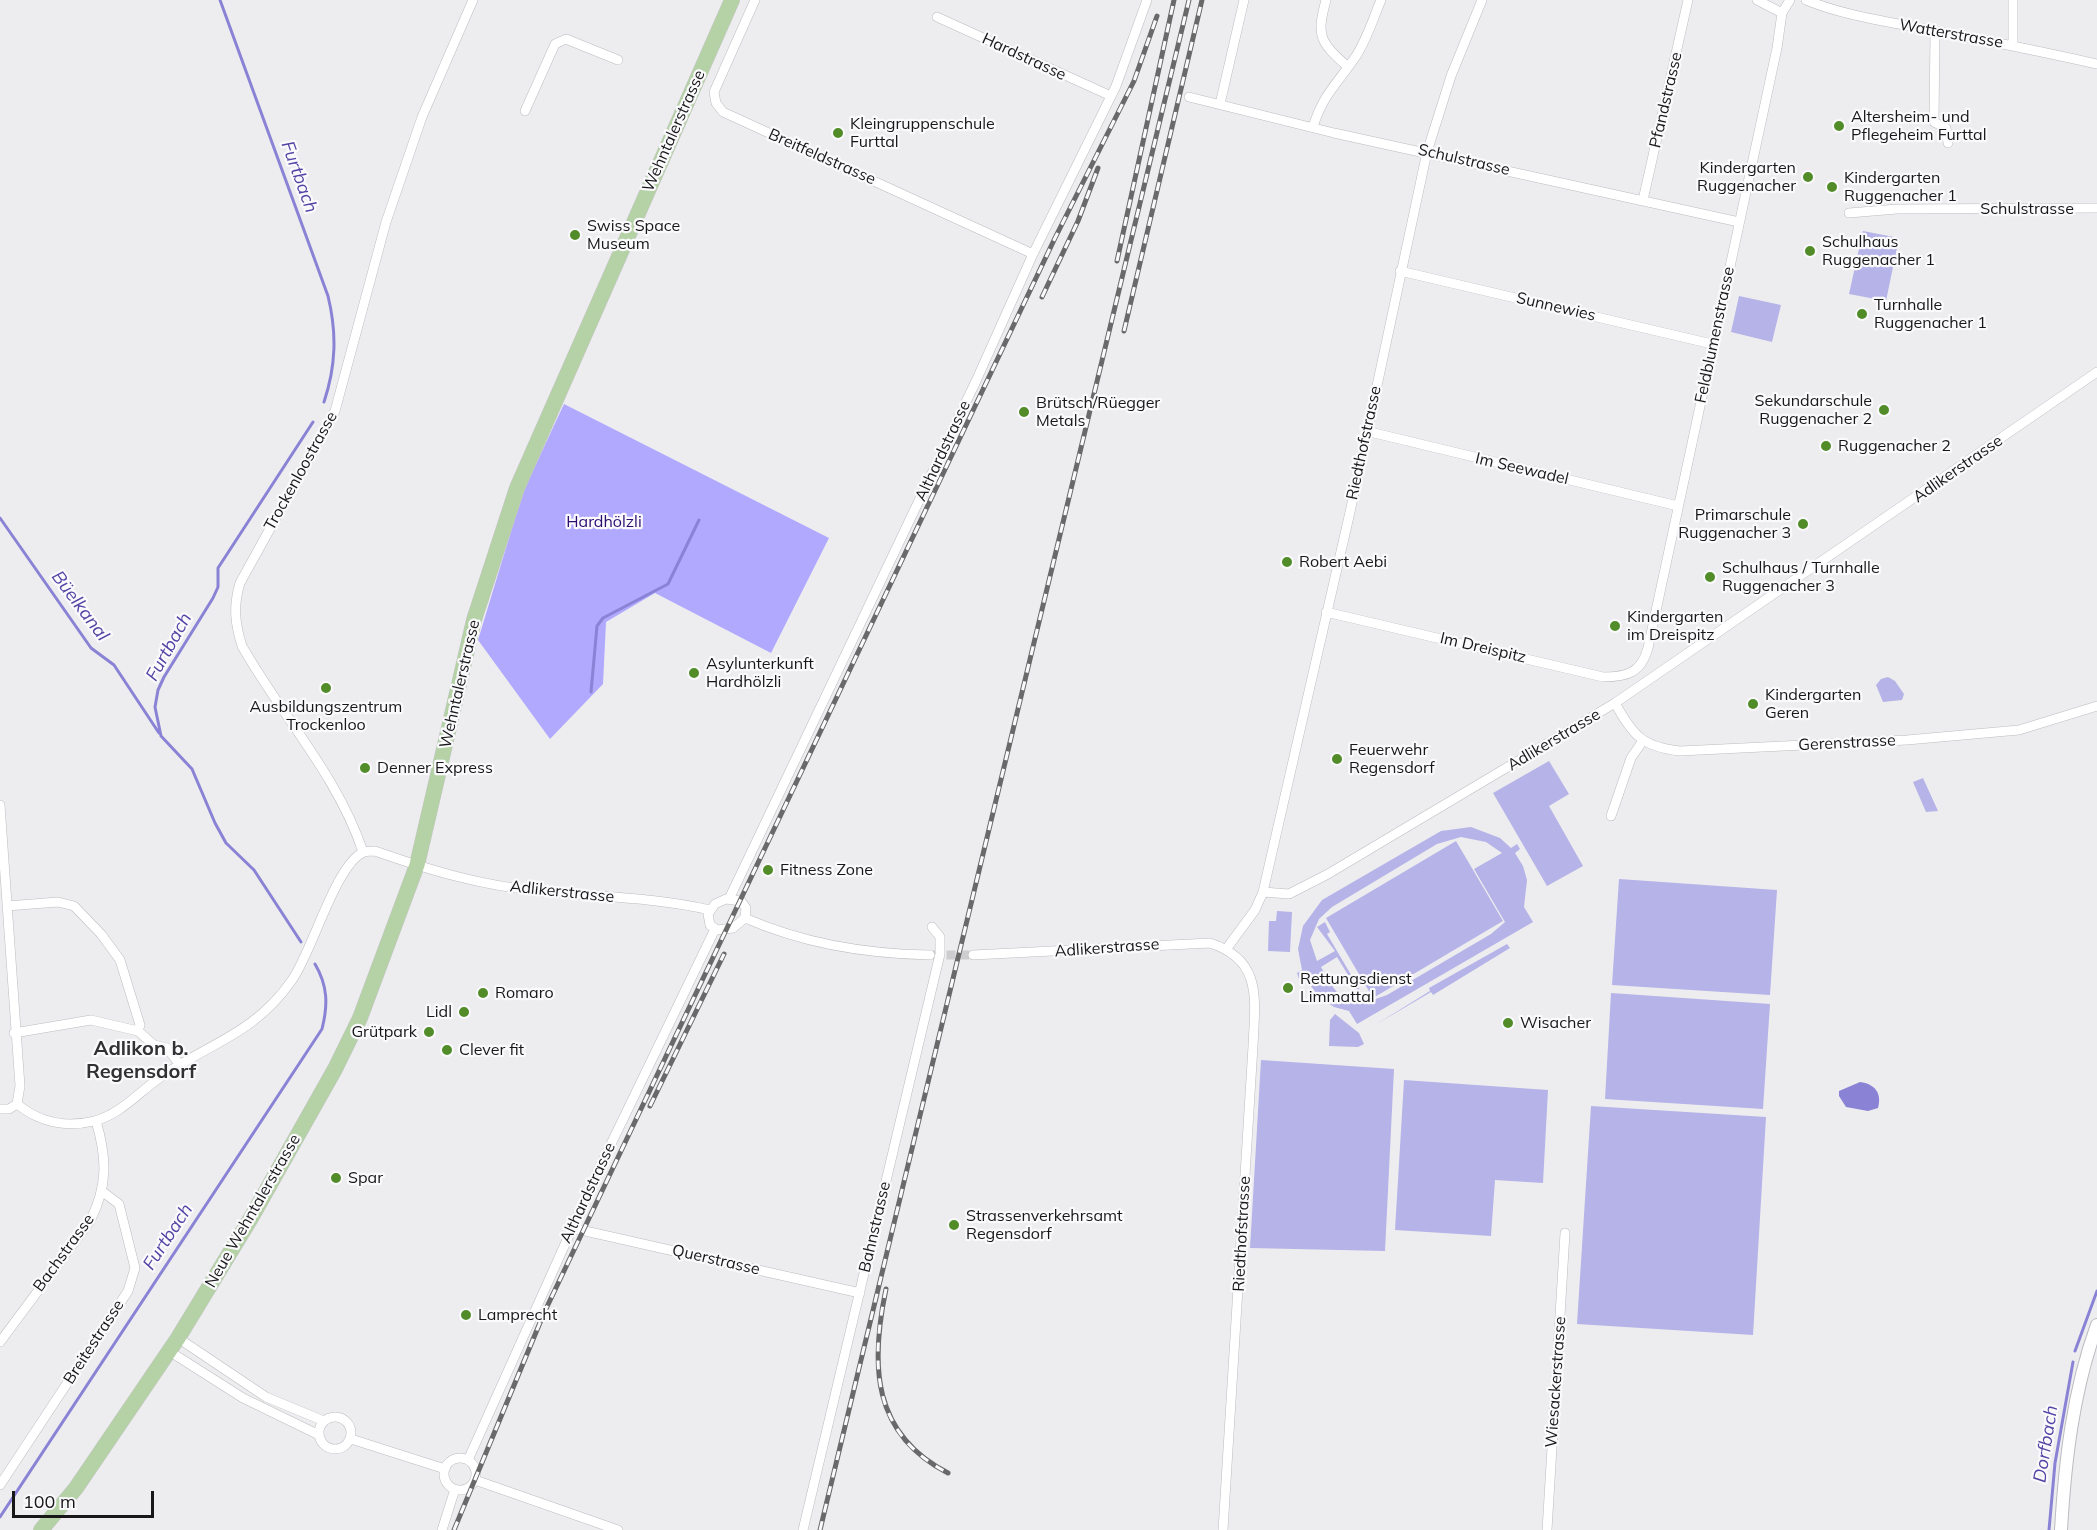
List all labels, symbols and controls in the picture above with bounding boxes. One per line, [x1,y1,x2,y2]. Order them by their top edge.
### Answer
street label: Watterstrasse [1898,15,2004,53]
street label: Hardstrasse [979,29,1069,85]
street label: Pfandstrasse [1646,50,1686,150]
street label: Wehntalerstrasse [639,67,709,195]
place label: Altersheim- und Pflegeheim Furttal [1851,107,1986,145]
place label: Kleingruppenschule Furttal [850,114,995,152]
marker: Altersheim- und Pflegeheim Furttal [1832,119,1846,133]
street label: Breitfeldstrasse [765,125,879,189]
marker: Kleingruppenschule Furttal [831,126,845,140]
water label: Furtbach [276,138,322,216]
street label: Schulstrasse [1416,140,1512,180]
place label: Kindergarten Ruggenacher [1697,158,1796,196]
place label: Kindergarten Ruggenacher 1 [1844,168,1957,206]
marker: Kindergarten Ruggenacher [1801,170,1815,184]
marker: Kindergarten Ruggenacher 1 [1825,180,1839,194]
street label: Schulstrasse [1980,199,2074,219]
place label: Swiss Space Museum [587,216,680,254]
marker: Swiss Space Museum [568,228,582,242]
place label: Schulhaus Ruggenacher 1 [1822,232,1935,270]
marker: Schulhaus Ruggenacher 1 [1803,244,1817,258]
street label: Feldblumenstrasse [1691,265,1739,405]
street label: Sunnewies [1514,289,1598,325]
place label: Turnhalle Ruggenacher 1 [1874,295,1987,333]
marker: Turnhalle Ruggenacher 1 [1855,307,1869,321]
street label: Riedthofstrasse [1343,384,1385,502]
place label: Sekundarschule Ruggenacher 2 [1755,391,1872,429]
place label: Brütsch/Rüegger Metals [1036,393,1160,431]
street label: Althardstrasse [911,398,975,504]
marker: Sekundarschule Ruggenacher 2 [1877,403,1891,417]
marker: Brütsch/Rüegger Metals [1017,405,1031,419]
street label: Trockenloostrasse [260,408,342,534]
street label: Adlikerstrasse [1910,431,2006,507]
place label: Ruggenacher 2 [1838,436,1951,456]
marker: Ruggenacher 2 [1819,439,1833,453]
street label: Im Seewadel [1474,449,1570,489]
place label: Primarschule Ruggenacher 3 [1678,505,1791,543]
park label: Hardhölzli [566,512,642,532]
marker: Primarschule Ruggenacher 3 [1796,517,1810,531]
place label: Robert Aebi [1299,552,1387,572]
marker: Robert Aebi [1280,555,1294,569]
place label: Schulhaus / Turnhalle Ruggenacher 3 [1722,558,1880,596]
water label: Büelkanal [47,567,113,645]
marker: Schulhaus / Turnhalle Ruggenacher 3 [1703,570,1717,584]
place label: Kindergarten im Dreispitz [1627,607,1723,645]
water label: Furtbach [141,609,197,685]
street label: Wehntalerstrasse [436,618,484,750]
marker: Kindergarten im Dreispitz [1608,619,1622,633]
street label: Im Dreispitz [1438,629,1528,667]
place label: Asylunterkunft Hardhölzli [706,654,814,692]
marker: Asylunterkunft Hardhölzli [687,666,701,680]
marker: Ausbildungszentrum Trockenloo [319,681,333,695]
place label: Kindergarten Geren [1765,685,1861,723]
place label: Ausbildungszentrum Trockenloo [250,697,402,735]
marker: Kindergarten Geren [1746,697,1760,711]
street label: Adlikerstrasse [1504,705,1604,775]
street label: Gerenstrasse [1798,731,1896,755]
place label: Feuerwehr Regensdorf [1349,740,1435,778]
marker: Feuerwehr Regensdorf [1330,752,1344,766]
place label: Denner Express [377,758,493,778]
marker: Denner Express [358,761,372,775]
place label: Fitness Zone [780,860,873,880]
marker: Fitness Zone [761,863,775,877]
street label: Adlikerstrasse [509,877,615,907]
street label: Adlikerstrasse [1054,935,1160,961]
place label: Rettungsdienst Limmattal [1300,969,1412,1007]
marker: Rettungsdienst Limmattal [1281,981,1295,995]
place label: Romaro [495,983,554,1003]
marker: Romaro [476,986,490,1000]
place label: Lidl [426,1002,452,1022]
marker: Lidl [457,1005,471,1019]
place label: Wisacher [1520,1013,1591,1033]
marker: Wisacher [1501,1016,1515,1030]
place label: Grütpark [351,1022,417,1042]
marker: Grütpark [422,1025,436,1039]
district label: Adlikon b. Regensdorf [86,1037,196,1084]
place label: Clever fit [459,1040,524,1060]
marker: Clever fit [440,1043,454,1057]
street label: Neue Wehntalerstrasse [201,1131,305,1291]
street label: Althardstrasse [556,1140,620,1246]
place label: Spar [348,1168,383,1188]
marker: Spar [329,1171,343,1185]
street label: Riedthofstrasse [1229,1176,1255,1292]
street label: Bahnstrasse [855,1180,895,1274]
water label: Furtbach [139,1200,197,1274]
place label: Strassenverkehrsamt Regensdorf [966,1206,1123,1244]
street label: Bachstrasse [29,1210,99,1296]
marker: Strassenverkehrsamt Regensdorf [947,1218,961,1232]
street label: Querstrasse [670,1241,762,1279]
street label: Breitestrasse [60,1296,128,1388]
place label: Lamprecht [478,1305,557,1325]
marker: Lamprecht [459,1308,473,1322]
street label: Wiesackerstrasse [1542,1316,1570,1448]
water label: Dorfbach [2029,1404,2063,1484]
scale bar [15,1479,158,1517]
text: 100 m [23,1490,76,1513]

